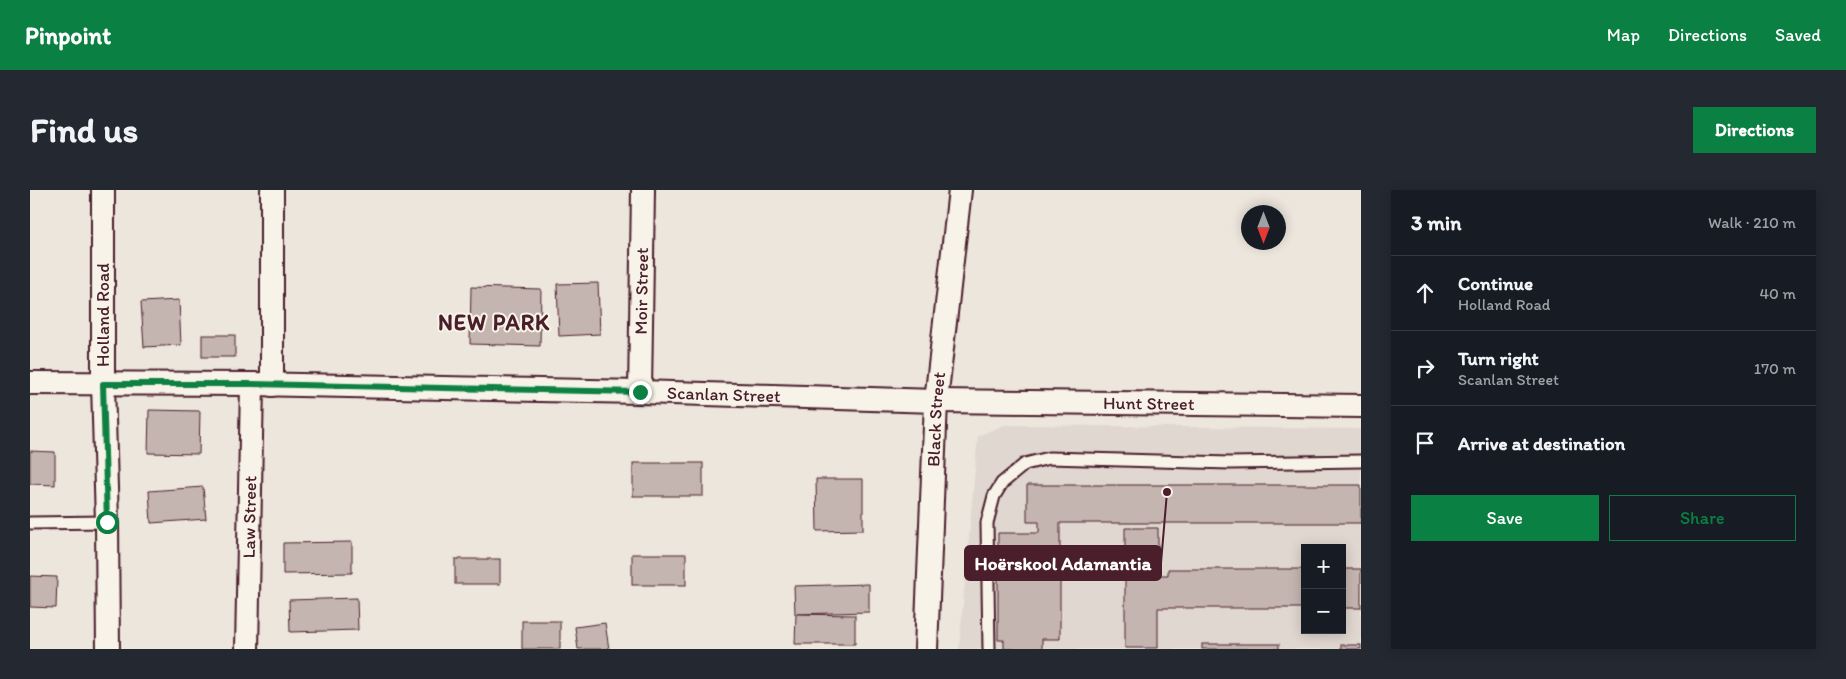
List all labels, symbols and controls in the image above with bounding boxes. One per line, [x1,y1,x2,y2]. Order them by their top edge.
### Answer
text: Pinpoint [25,21,111,50]
text: Map [1607,24,1640,46]
text: Directions [1668,24,1747,46]
text: Saved [1775,24,1821,46]
button: Directions [1693,107,1816,153]
text: Find us [30,109,138,151]
north arrow [1241,205,1286,250]
text: 3 min [1411,210,1461,235]
text: Walk · 210 m [1708,213,1796,232]
street label: Moir Street [630,247,653,335]
street label: Holland Road [92,263,114,367]
text: Continue [1458,272,1533,295]
icon: ahead [1411,279,1439,307]
text: 40 m [1759,284,1796,303]
text: Holland Road [1458,295,1550,314]
district label: NEW PARK [438,309,550,336]
text: Turn right [1458,347,1539,370]
icon: right [1411,354,1439,382]
text: 170 m [1754,359,1796,378]
street label: Black Street [922,370,950,467]
text: Scanlan Street [1458,370,1559,389]
route end [629,381,652,404]
street label: Scanlan Street [667,382,781,407]
street label: Hunt Street [1103,392,1195,415]
icon: arrive [1411,429,1439,457]
text: Arrive at destination [1458,432,1625,455]
street label: Law Street [238,475,261,559]
button: Save [1411,495,1599,541]
button: Share [1609,495,1796,541]
route start [96,511,119,534]
map controls [1301,544,1346,634]
button: + [1301,544,1346,589]
callout: Hoërskool Adamantia [965,546,1161,580]
text: Hoërskool Adamantia [975,552,1153,575]
button: − [1301,589,1346,634]

